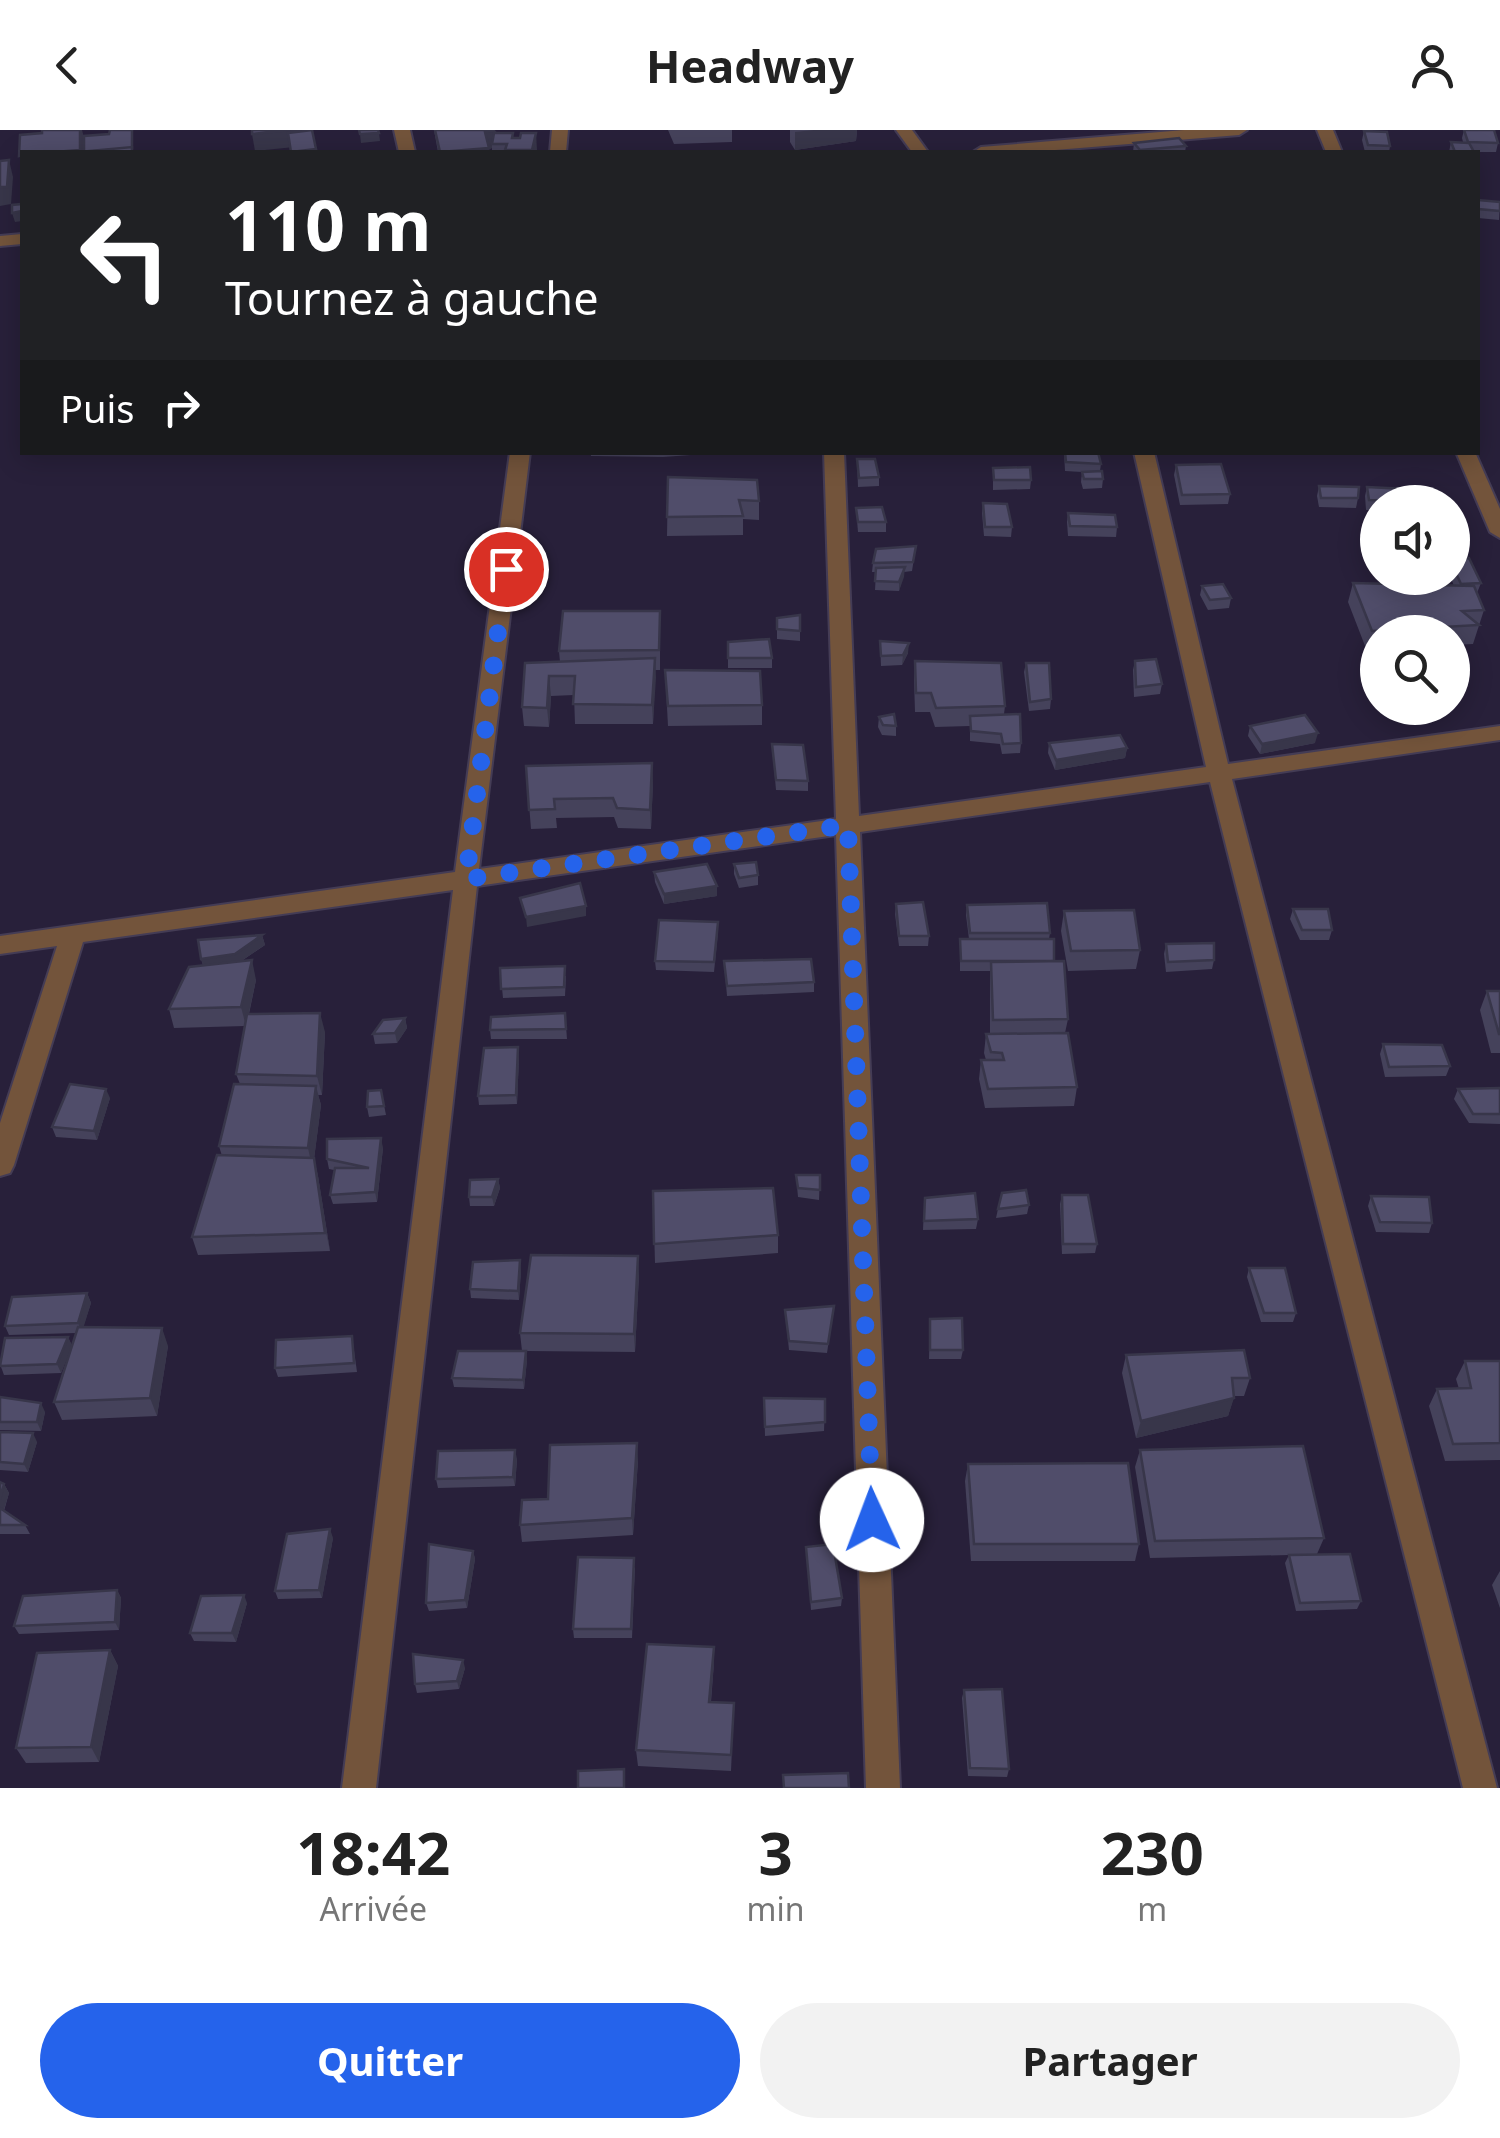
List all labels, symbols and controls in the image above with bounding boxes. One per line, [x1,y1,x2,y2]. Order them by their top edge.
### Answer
text: Headway [646,35,854,96]
icon: back [40,38,95,93]
icon: person [1405,38,1460,93]
text: 110 m [225,176,432,272]
icon: left [60,190,190,320]
text: Tournez à gauche [225,267,599,328]
icon: right [154,380,209,435]
text: Puis [60,382,134,434]
map controls [1360,485,1470,725]
button: sound [1360,485,1470,595]
pin [464,527,549,612]
icon: arrive [479,542,534,597]
button: search [1360,615,1470,725]
position arrow [820,1468,924,1572]
text: 18:42 [296,1811,450,1893]
text: 3 [758,1811,793,1893]
text: 230 [1101,1811,1204,1893]
text: Arrivée [320,1887,427,1930]
text: min [747,1887,805,1930]
text: m [1137,1887,1167,1930]
button: Quitter [40,2003,740,2118]
button: Partager [760,2003,1460,2118]

